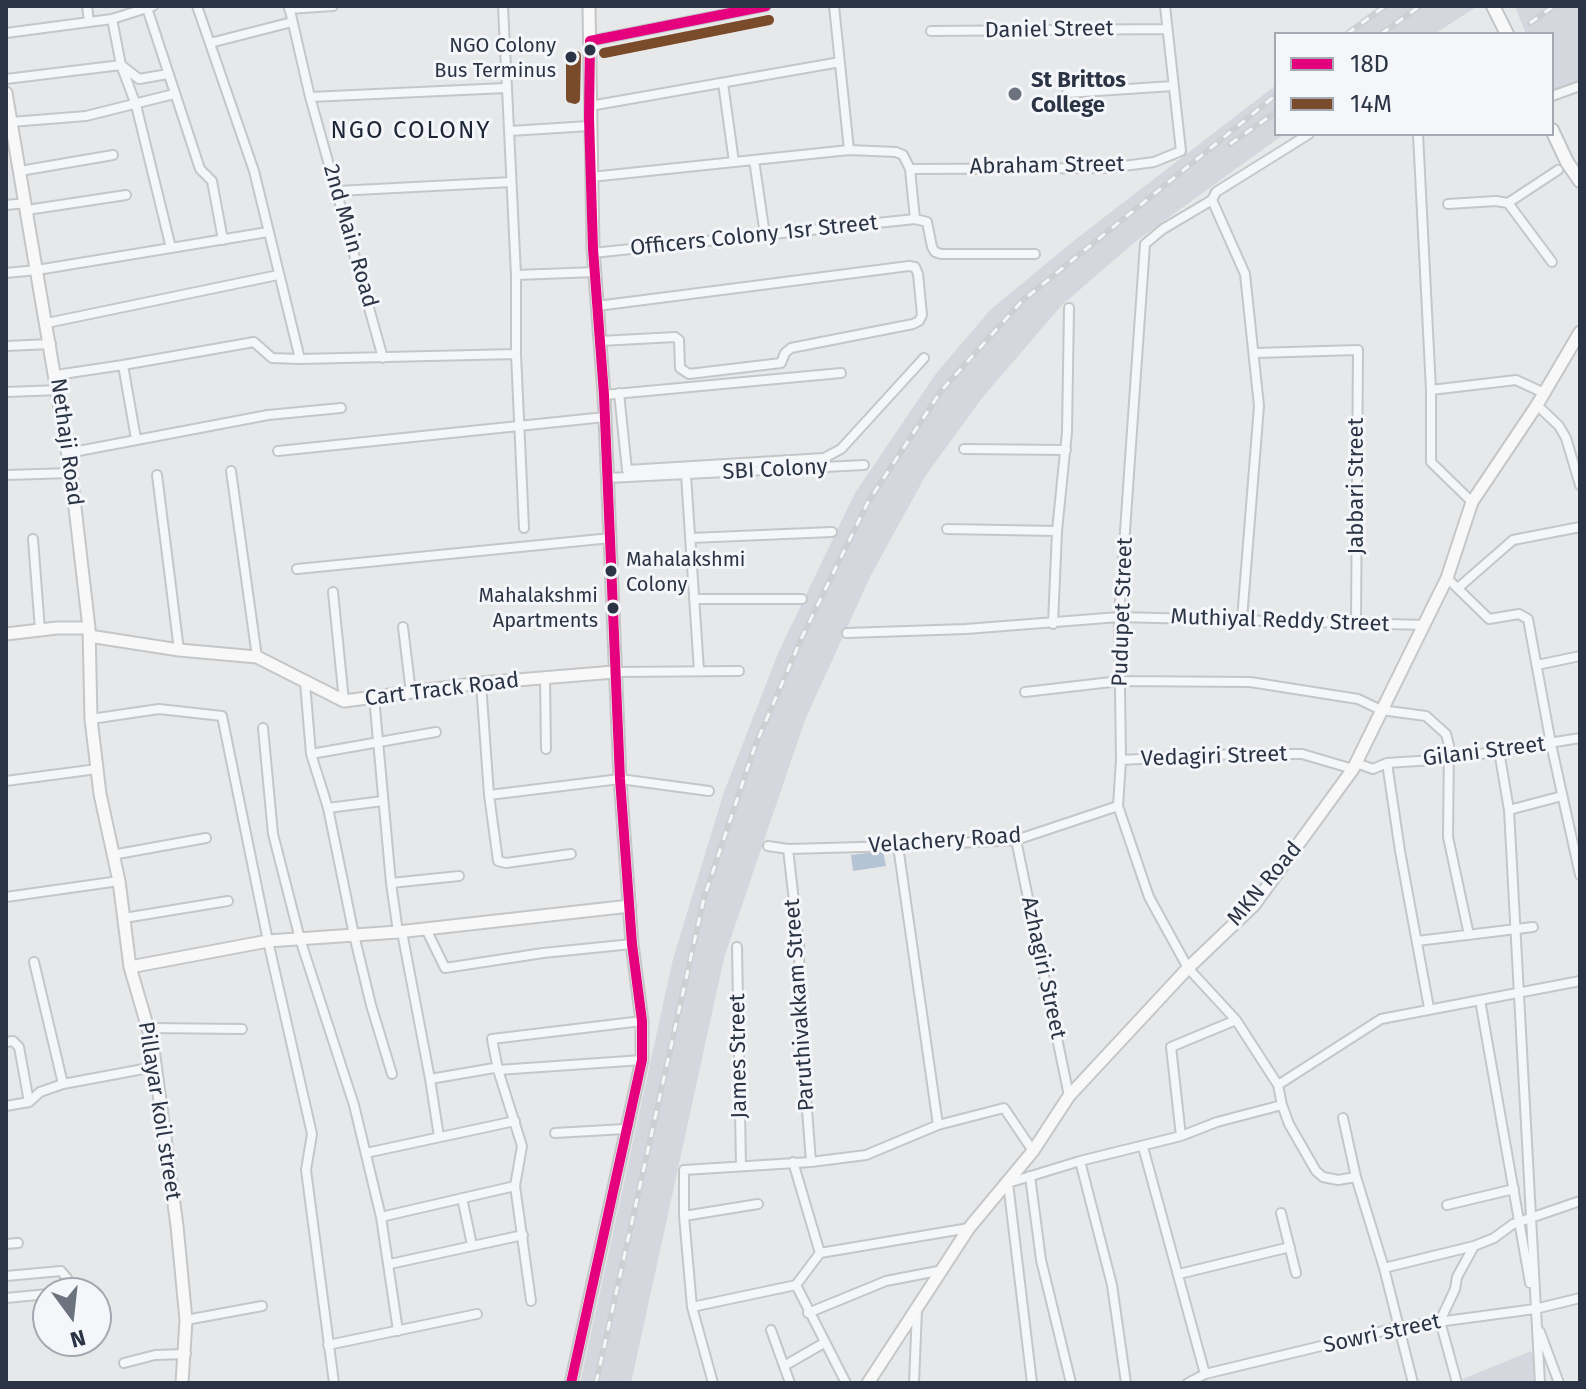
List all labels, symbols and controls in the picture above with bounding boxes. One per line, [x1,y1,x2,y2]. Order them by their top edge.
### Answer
street label: Daniel Street [984,16,1114,44]
legend [1274,32,1554,136]
place label: NGO Colony Bus Terminus [434,34,556,81]
unlabelled marker [582,42,598,58]
marker: NGO Colony Bus Terminus [563,49,579,65]
text: 18D [1350,50,1389,78]
place label: St Brittos College [1031,68,1126,120]
marker: St Brittos College [1006,85,1024,103]
text: 14M [1350,90,1392,118]
district label: NGO COLONY [330,117,492,145]
street label: Abraham Street [969,151,1125,181]
street label: 2nd Main Road [317,161,383,311]
street label: Officers Colony 1sr Street [629,210,879,262]
street label: Nethaji Road [44,377,88,507]
street label: Jabbari Street [1344,418,1370,554]
street label: SBI Colony [722,454,828,486]
street label: Pudupet Street [1107,537,1139,687]
place label: Mahalakshmi Colony [626,548,745,595]
marker: Mahalakshmi Colony [603,563,619,579]
place label: Mahalakshmi Apartments [479,584,598,631]
marker: Mahalakshmi Apartments [605,600,621,616]
street label: Muthiyal Reddy Street [1170,604,1390,638]
street label: Cart Track Road [363,667,521,713]
street label: Gilani Street [1421,731,1547,773]
street label: Vedagiri Street [1140,741,1288,773]
street label: Velachery Road [868,822,1022,860]
street label: MKN Road [1222,837,1308,931]
street label: Azhagiri Street [1015,894,1071,1042]
street label: Paruthivakkam Street [779,898,821,1112]
street label: James Street [725,993,753,1119]
street label: Pillayar koil street [132,1020,186,1202]
north arrow [32,1277,112,1357]
street label: Sowri street [1321,1309,1443,1359]
text: N [67,1324,88,1354]

